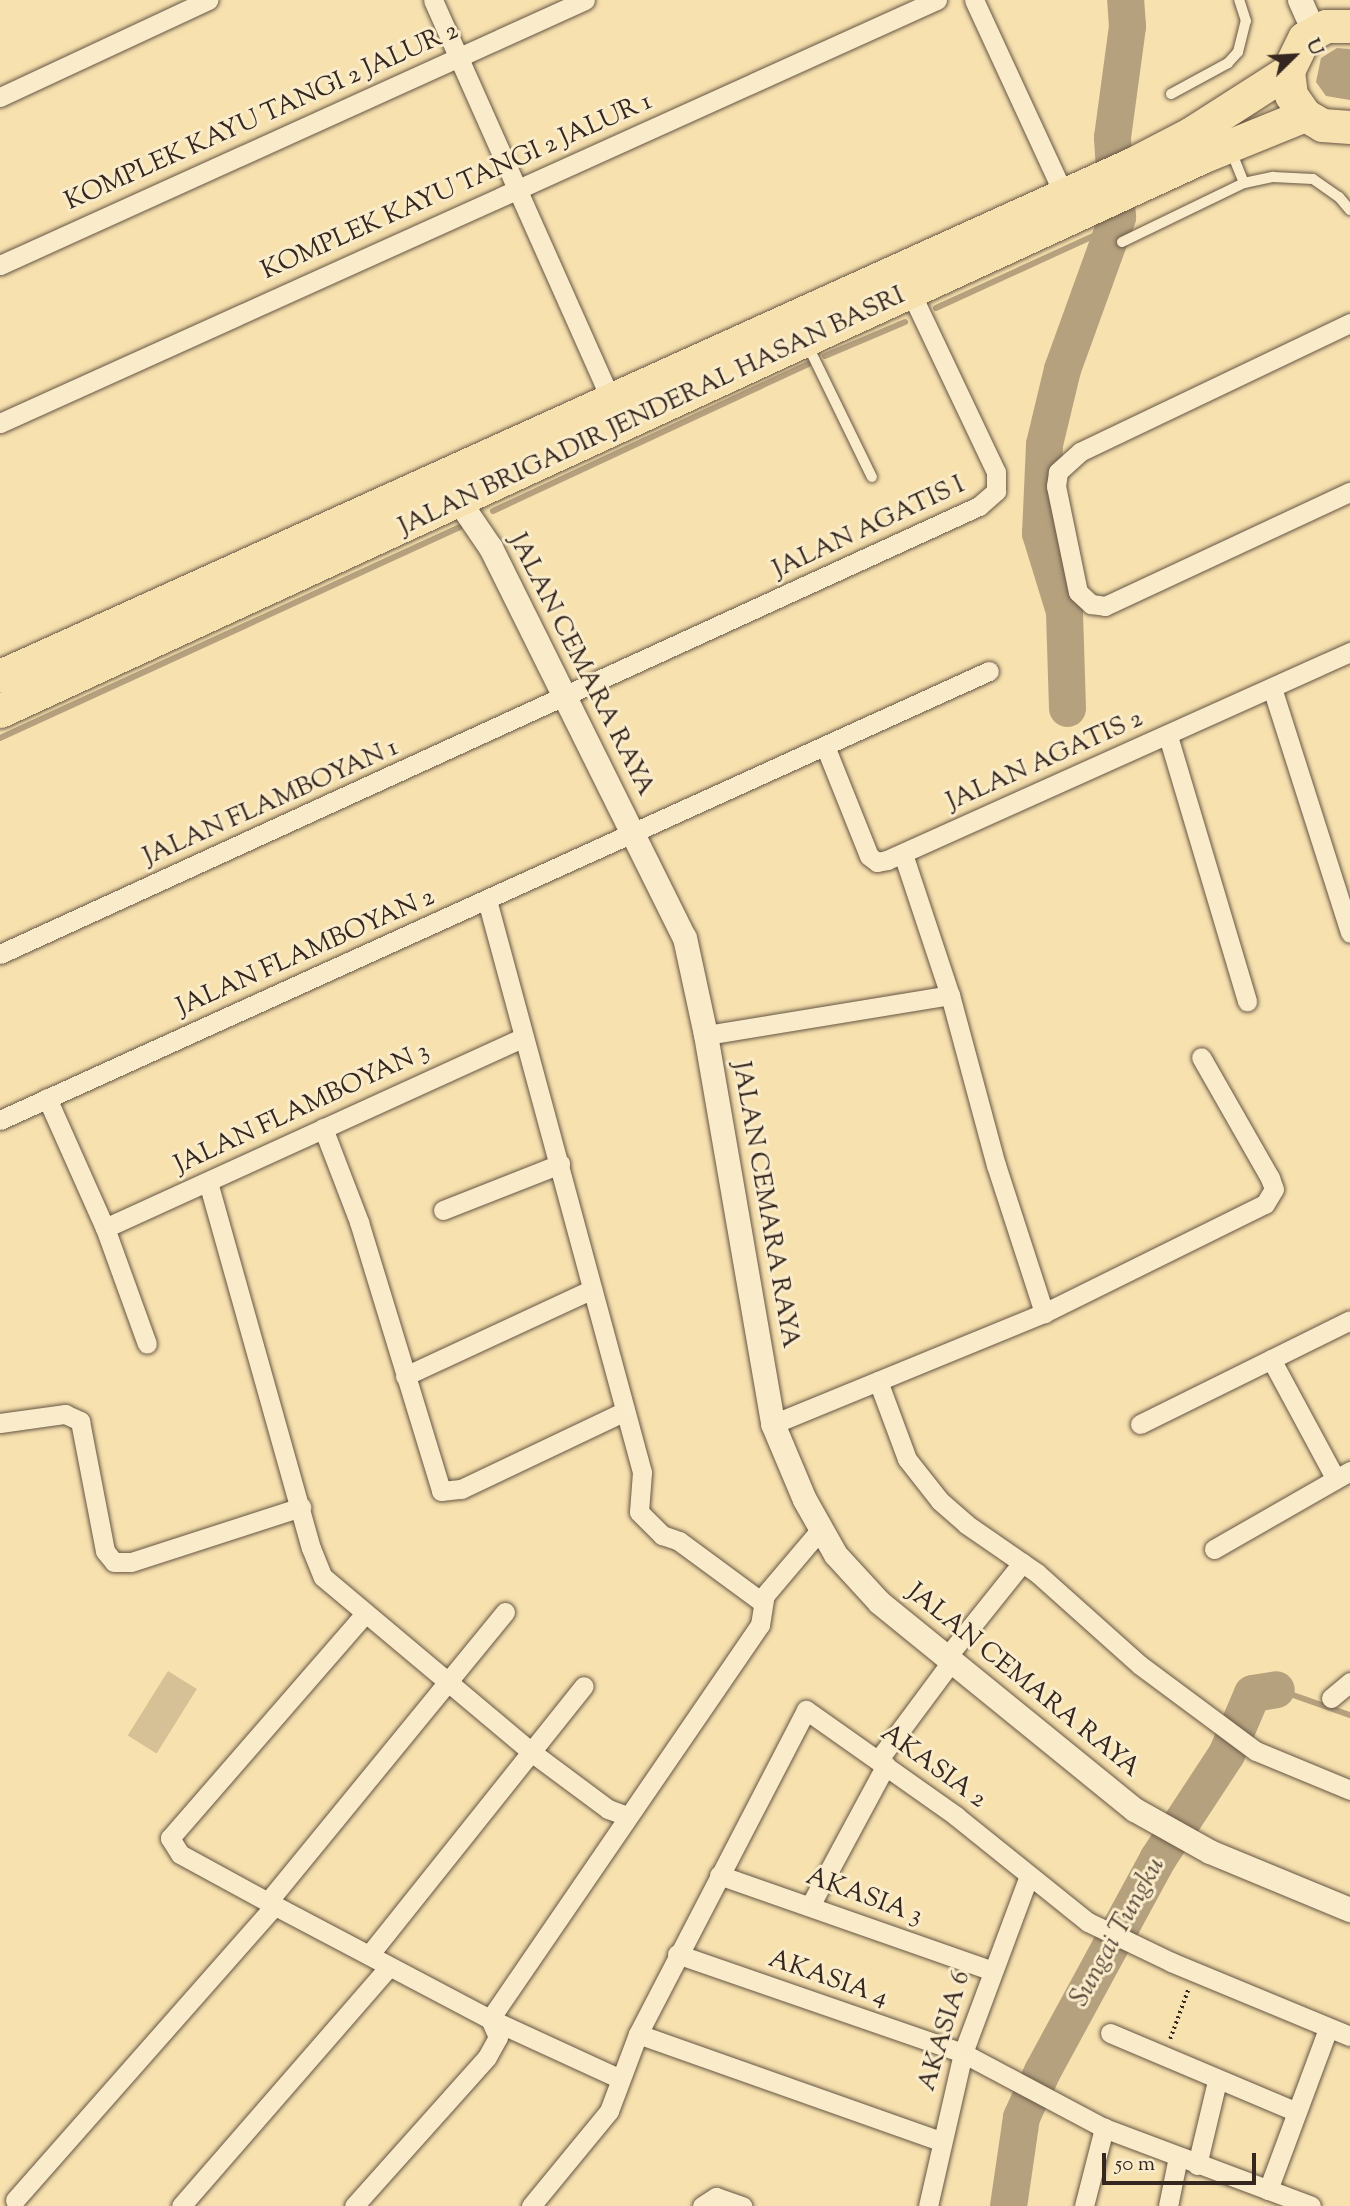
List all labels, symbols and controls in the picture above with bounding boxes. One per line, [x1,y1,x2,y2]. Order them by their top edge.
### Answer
street label: KOMPLEK KAYU TANGI 2 JALUR 2 [61,16,463,218]
north arrow [1259,21,1329,91]
text: U [1298,35,1329,60]
street label: KOMPLEK KAYU TANGI 2 JALUR 1 [257,87,657,287]
street label: JALAN BRIGADIR JENDERAL HASAN BASRI [394,281,910,543]
street label: JALAN AGATIS I [768,470,970,586]
street label: JALAN CEMARA RAYA [501,528,661,802]
street label: JALAN AGATIS 2 [942,704,1148,818]
street label: JALAN FLAMBOYAN 1 [139,733,403,873]
street label: JALAN FLAMBOYAN 2 [172,882,440,1024]
street label: JALAN FLAMBOYAN 3 [170,1036,434,1182]
street label: JALAN CEMARA RAYA [724,1059,806,1351]
street label: JALAN CEMARA RAYA [900,1577,1146,1785]
street label: AKASIA 2 [874,1718,992,1816]
water label: Sungai Tungku [1063,1851,1173,2013]
street label: AKASIA 3 [801,1862,927,1932]
street label: AKASIA 4 [764,1944,892,2014]
street label: AKASIA 6 [912,1967,978,2095]
scale bar [1105,2140,1259,2184]
text: 50 m [1115,2150,1155,2180]

